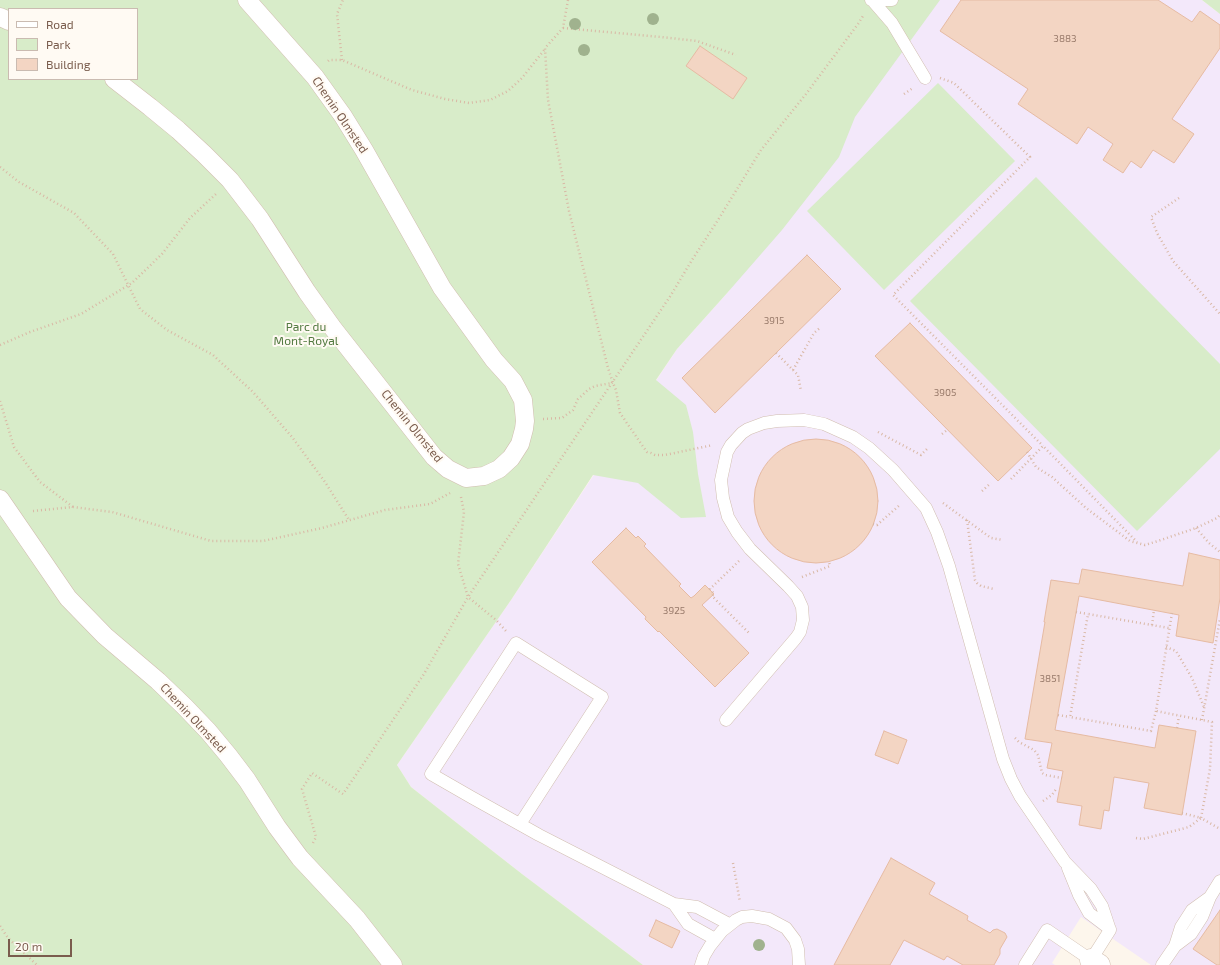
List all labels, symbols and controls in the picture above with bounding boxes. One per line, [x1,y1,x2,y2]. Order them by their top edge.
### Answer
legend [8,8,138,80]
text: Road [46,17,74,31]
house number: 3883 [1053,33,1077,45]
text: Park [46,37,71,51]
text: Building [46,57,90,71]
street label: Chemin Olmsted [309,74,371,156]
house number: 3915 [764,315,784,327]
park label: Parc du Mont-Royal [274,320,338,348]
street label: Chemin Olmsted [378,387,446,465]
house number: 3905 [934,387,956,399]
house number: 3925 [663,605,685,617]
house number: 3851 [1040,673,1060,685]
street label: Chemin Olmsted [157,680,229,756]
scale bar [10,931,74,957]
text: 20 m [15,939,42,953]

